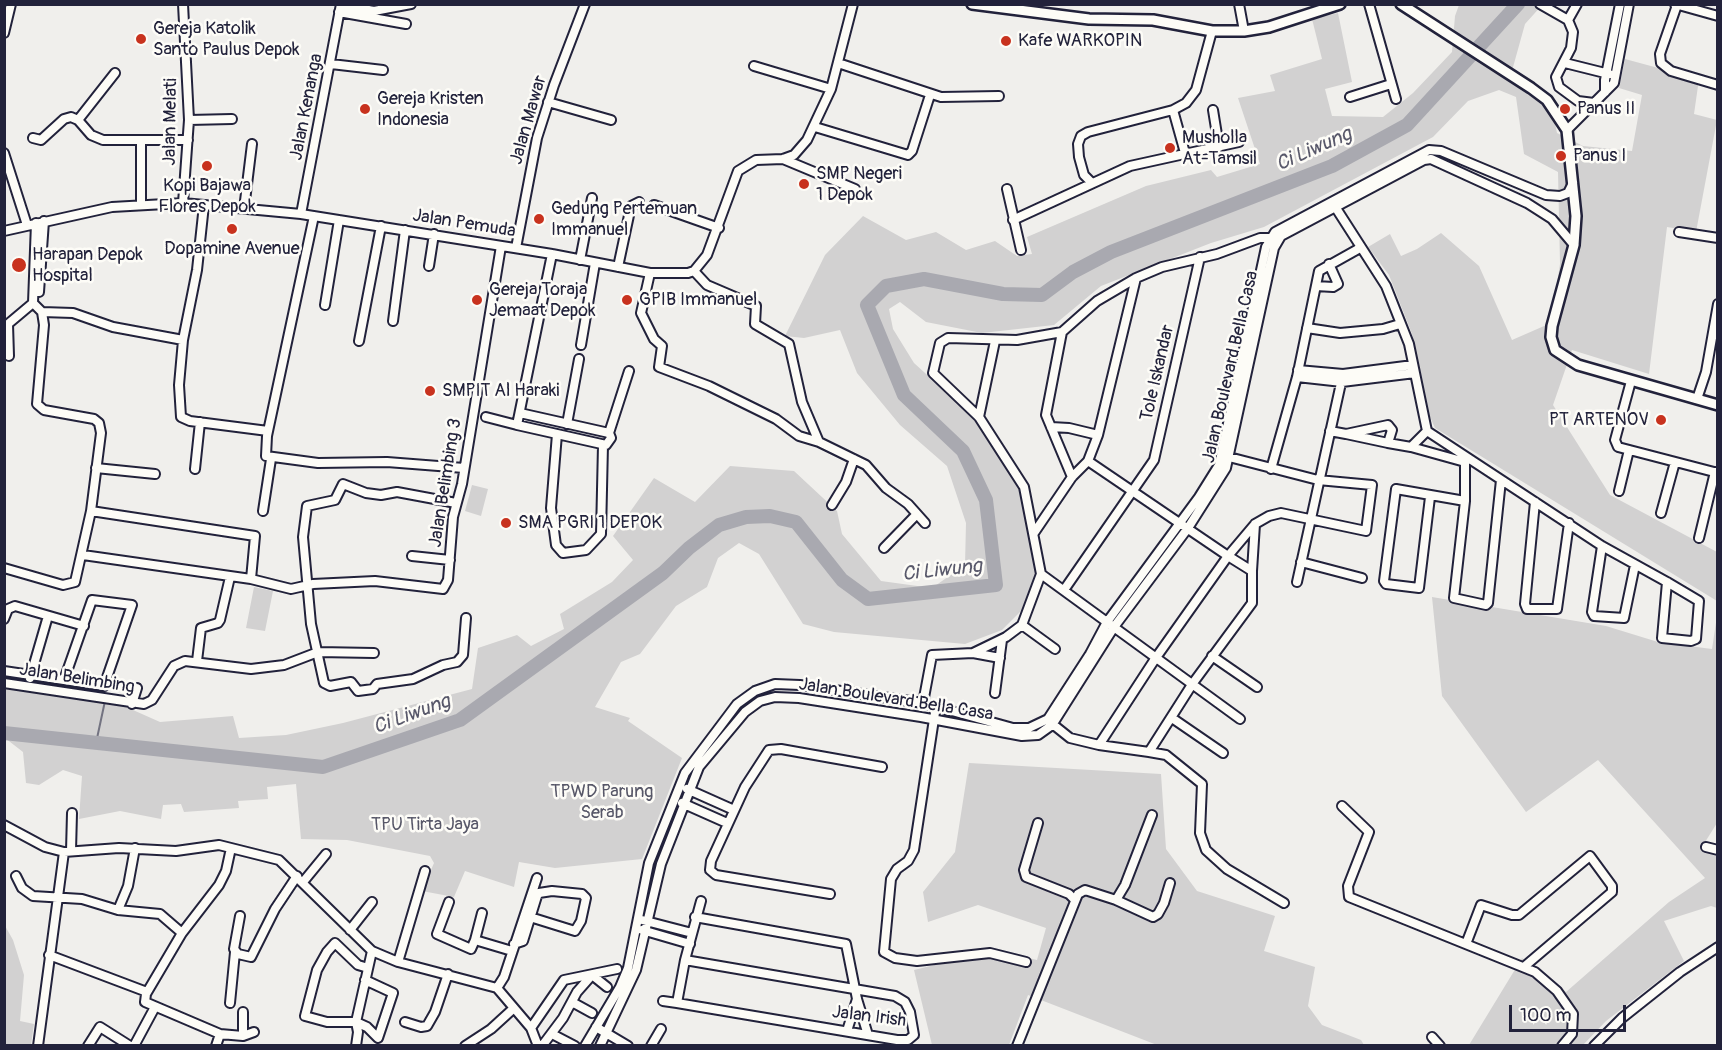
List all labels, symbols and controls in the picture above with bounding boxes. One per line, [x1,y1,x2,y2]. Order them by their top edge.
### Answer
place label: Gereja Katolik Santo Paulus Depok [153,18,300,60]
place label: Kafe WARKOPIN [1018,30,1142,52]
marker: Gereja Katolik Santo Paulus Depok [134,32,148,46]
marker: Kafe WARKOPIN [999,34,1013,48]
street label: Jalan Kenanga [286,52,328,162]
street label: Jalan Mawar [506,73,552,167]
street label: Jalan Melati [159,78,183,166]
place label: Gereja Kristen Indonesia [377,88,484,130]
place label: Panus II [1577,98,1635,120]
marker: Gereja Kristen Indonesia [358,102,372,116]
marker: Panus II [1558,102,1572,116]
water label: Ci Liwung [1273,123,1355,177]
place label: Musholla At-Tamsil [1182,127,1257,170]
marker: Musholla At-Tamsil [1163,141,1177,155]
place label: Panus I [1573,145,1626,167]
marker: Panus I [1554,149,1568,163]
marker: Kopi Bajawa Flores Depok [200,159,214,173]
place label: SMP Negeri 1 Depok [816,163,902,206]
place label: Kopi Bajawa Flores Depok [158,175,256,218]
marker: SMP Negeri 1 Depok [797,177,811,191]
place label: Gedung Pertemuan Immanuel [551,198,697,240]
street label: Jalan Pemuda [411,205,517,243]
marker: Gedung Pertemuan Immanuel [532,212,546,226]
marker: Dopamine Avenue [225,222,239,236]
place label: Dopamine Avenue [164,238,300,260]
place label: Harapan Depok Hospital [32,244,143,286]
marker: Harapan Depok Hospital [10,256,28,274]
street label: Jalan Boulevard Bella Casa [1198,269,1264,465]
place label: Gereja Toraja Jemaat Depok [489,279,595,322]
place label: GPIB Immanuel [639,289,757,311]
marker: Gereja Toraja Jemaat Depok [470,293,484,307]
marker: GPIB Immanuel [620,293,634,307]
street label: Tole Iskandar [1136,323,1180,423]
place label: SMPIT Al Haraki [442,380,560,402]
marker: SMPIT Al Haraki [423,384,437,398]
place label: PT ARTENOV [1549,409,1649,431]
marker: PT ARTENOV [1654,413,1668,427]
street label: Jalan Belimbing 3 [425,417,467,549]
place label: SMA PGRI 1 DEPOK [518,512,662,534]
marker: SMA PGRI 1 DEPOK [499,516,513,530]
water label: Ci Liwung [901,555,983,587]
street label: Jalan Belimbing [18,659,136,699]
street label: Jalan Boulevard Bella Casa [797,674,995,726]
water label: Ci Liwung [370,690,454,740]
park label: TPWD Parung Serab [551,781,653,824]
park label: TPU Tirta Jaya [371,814,479,836]
scale bar [1512,993,1629,1031]
street label: Jalan Irish [831,1002,907,1032]
text: 100 m [1520,1004,1572,1027]

